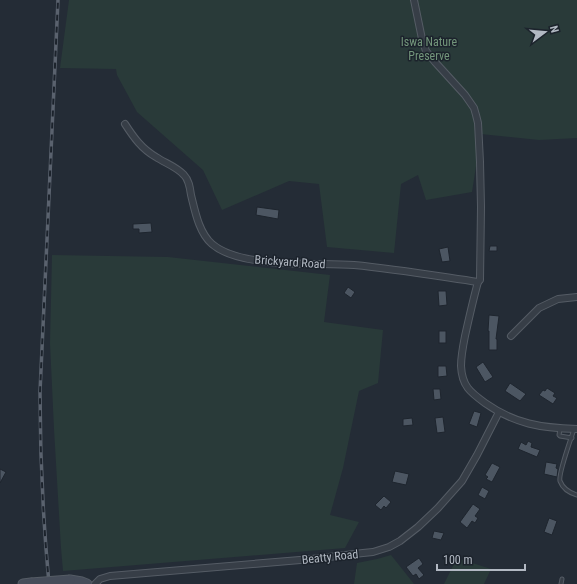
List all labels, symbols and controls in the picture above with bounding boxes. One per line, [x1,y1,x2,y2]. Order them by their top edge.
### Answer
north arrow [525,12,565,52]
text: N [547,24,561,35]
park label: Iswa Nature Preserve [401,35,458,63]
street label: Brickyard Road [254,253,326,271]
scale bar [437,546,525,572]
street label: Beatty Road [301,547,359,567]
text: 100 m [443,553,473,567]

